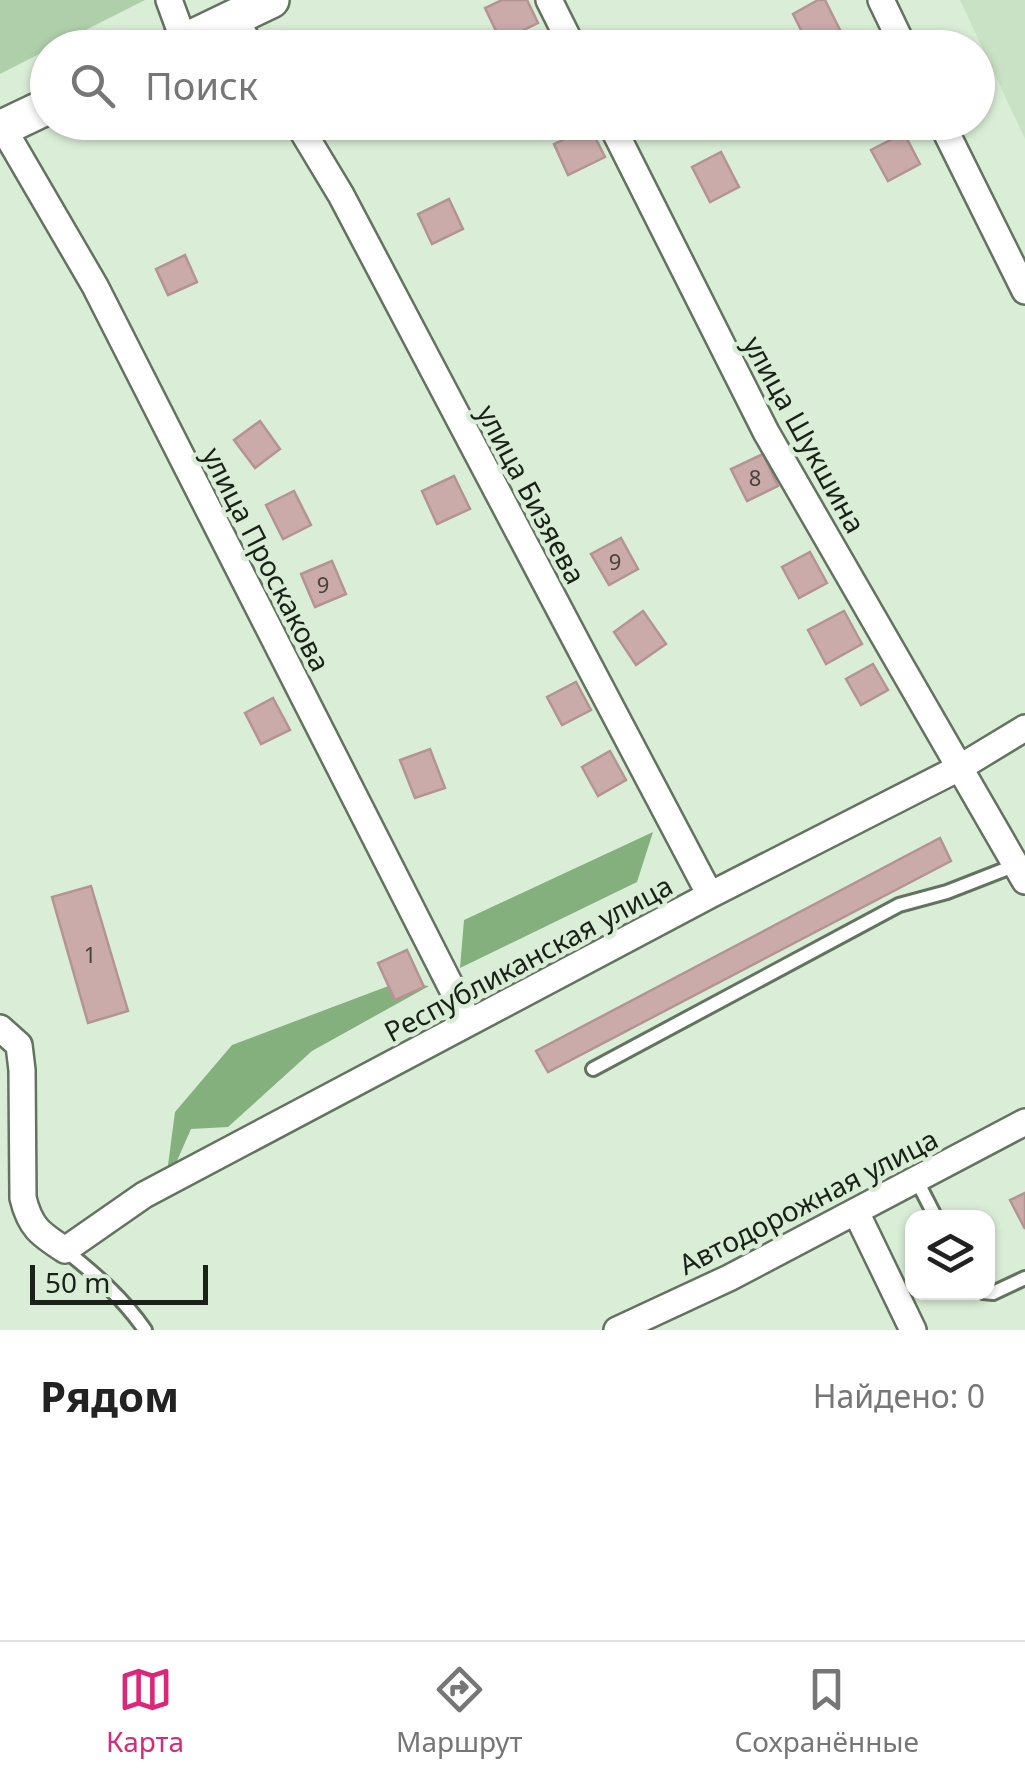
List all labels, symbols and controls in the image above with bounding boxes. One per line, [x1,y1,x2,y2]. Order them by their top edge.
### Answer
search box [30,30,995,140]
icon: search [65,58,120,113]
text: Поиск [145,59,258,111]
street label: улица Шукшина [735,329,875,539]
street label: улица Бизяева [469,398,595,590]
street label: улица Проскакова [194,440,340,678]
house number: 8 [749,462,761,492]
house number: 9 [609,546,621,576]
house number: 9 [317,569,329,599]
street label: Республиканская улица [377,866,679,1050]
house number: 1 [84,939,96,969]
street label: Автодорожная улица [672,1119,944,1283]
map controls [905,1210,995,1300]
button: layers [905,1210,995,1300]
scale bar [30,1260,208,1304]
text: 50 m [45,1263,111,1301]
text: Рядом [40,1367,179,1424]
text: Найдено: 0 [813,1374,985,1417]
tab: Карта [106,1662,184,1760]
tab: Маршрут [396,1662,523,1760]
tab: Сохранённые [734,1662,919,1760]

